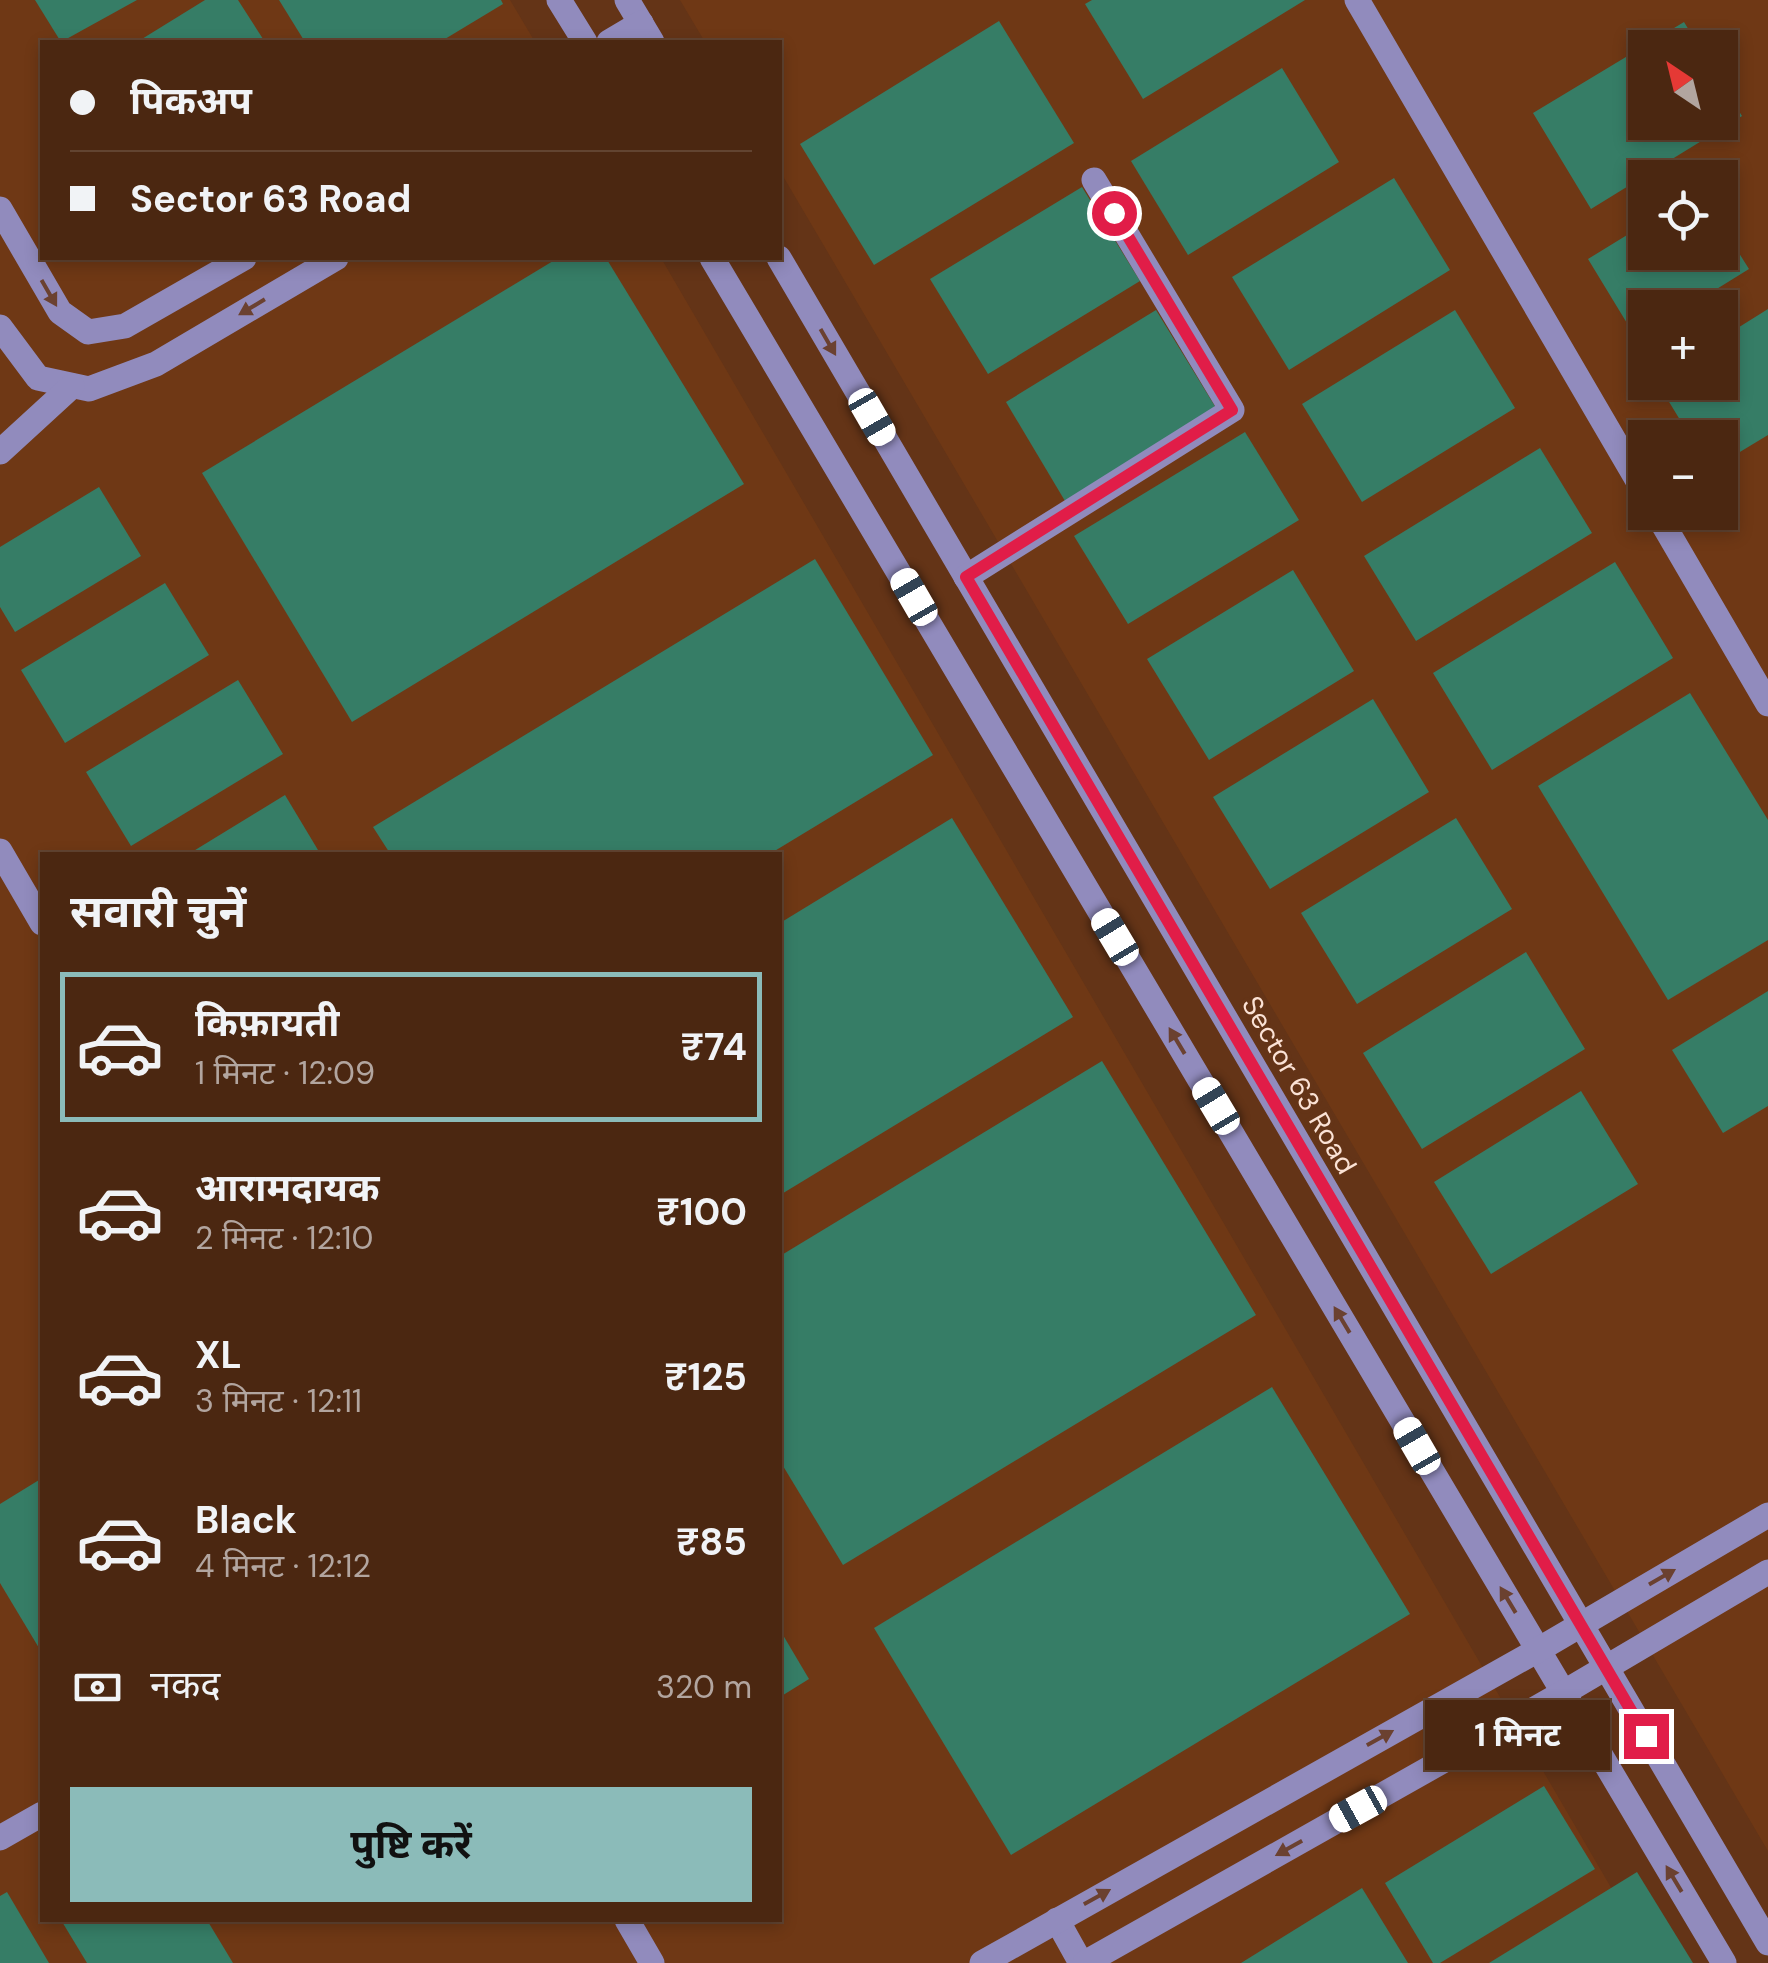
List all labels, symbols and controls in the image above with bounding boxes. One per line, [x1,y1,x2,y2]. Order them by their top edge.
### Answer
north arrow [1628,30,1738,140]
map controls [1628,30,1738,530]
text: पिकअप [130,76,252,126]
button: locate [1628,160,1738,270]
text: Sector 63 Road [130,174,411,224]
route start [1092,191,1137,236]
one-way arrow [40,279,58,307]
button: + [1628,290,1738,400]
one-way arrow [238,298,266,315]
one-way arrow [819,327,836,356]
car [844,384,900,450]
button: − [1628,420,1738,530]
car [886,564,942,630]
text: सवारी चुनें [70,882,246,941]
car [1087,904,1143,970]
street label: Sector 63 Road [1233,989,1365,1181]
text: किफ़ायती [195,998,339,1048]
icon: car [75,1002,165,1092]
text: ₹74 [681,1022,747,1072]
one-way arrow [1168,1026,1185,1055]
text: 1 मिनट · 12:09 [195,1052,375,1094]
car [1188,1073,1244,1139]
text: आरामदायक [195,1163,379,1213]
icon: car [75,1167,165,1257]
text: ₹100 [656,1187,747,1237]
text: 2 मिनट · 12:10 [195,1217,373,1259]
one-way arrow [1334,1306,1351,1334]
text: XL [195,1330,242,1380]
icon: car [75,1332,165,1422]
text: ₹125 [664,1352,747,1402]
text: 3 मिनट · 12:11 [195,1380,362,1422]
car [1389,1413,1445,1479]
text: Black [195,1495,297,1545]
icon: car [75,1497,165,1587]
text: ₹85 [676,1517,747,1567]
text: 4 मिनट · 12:12 [195,1545,371,1587]
one-way arrow [1648,1569,1676,1586]
one-way arrow [1500,1586,1517,1614]
icon: cash [70,1660,125,1715]
text: नकद [150,1660,220,1710]
text: 320 m [656,1666,752,1708]
callout: 1 मिनट [1426,1701,1611,1771]
text: 1 मिनट [1474,1714,1561,1756]
route end [1624,1714,1669,1759]
one-way arrow [1366,1730,1395,1747]
car [1324,1781,1392,1837]
button: पुष्टि करें [70,1787,752,1902]
one-way arrow [1275,1839,1304,1856]
one-way arrow [1666,1865,1683,1893]
one-way arrow [1083,1889,1111,1907]

